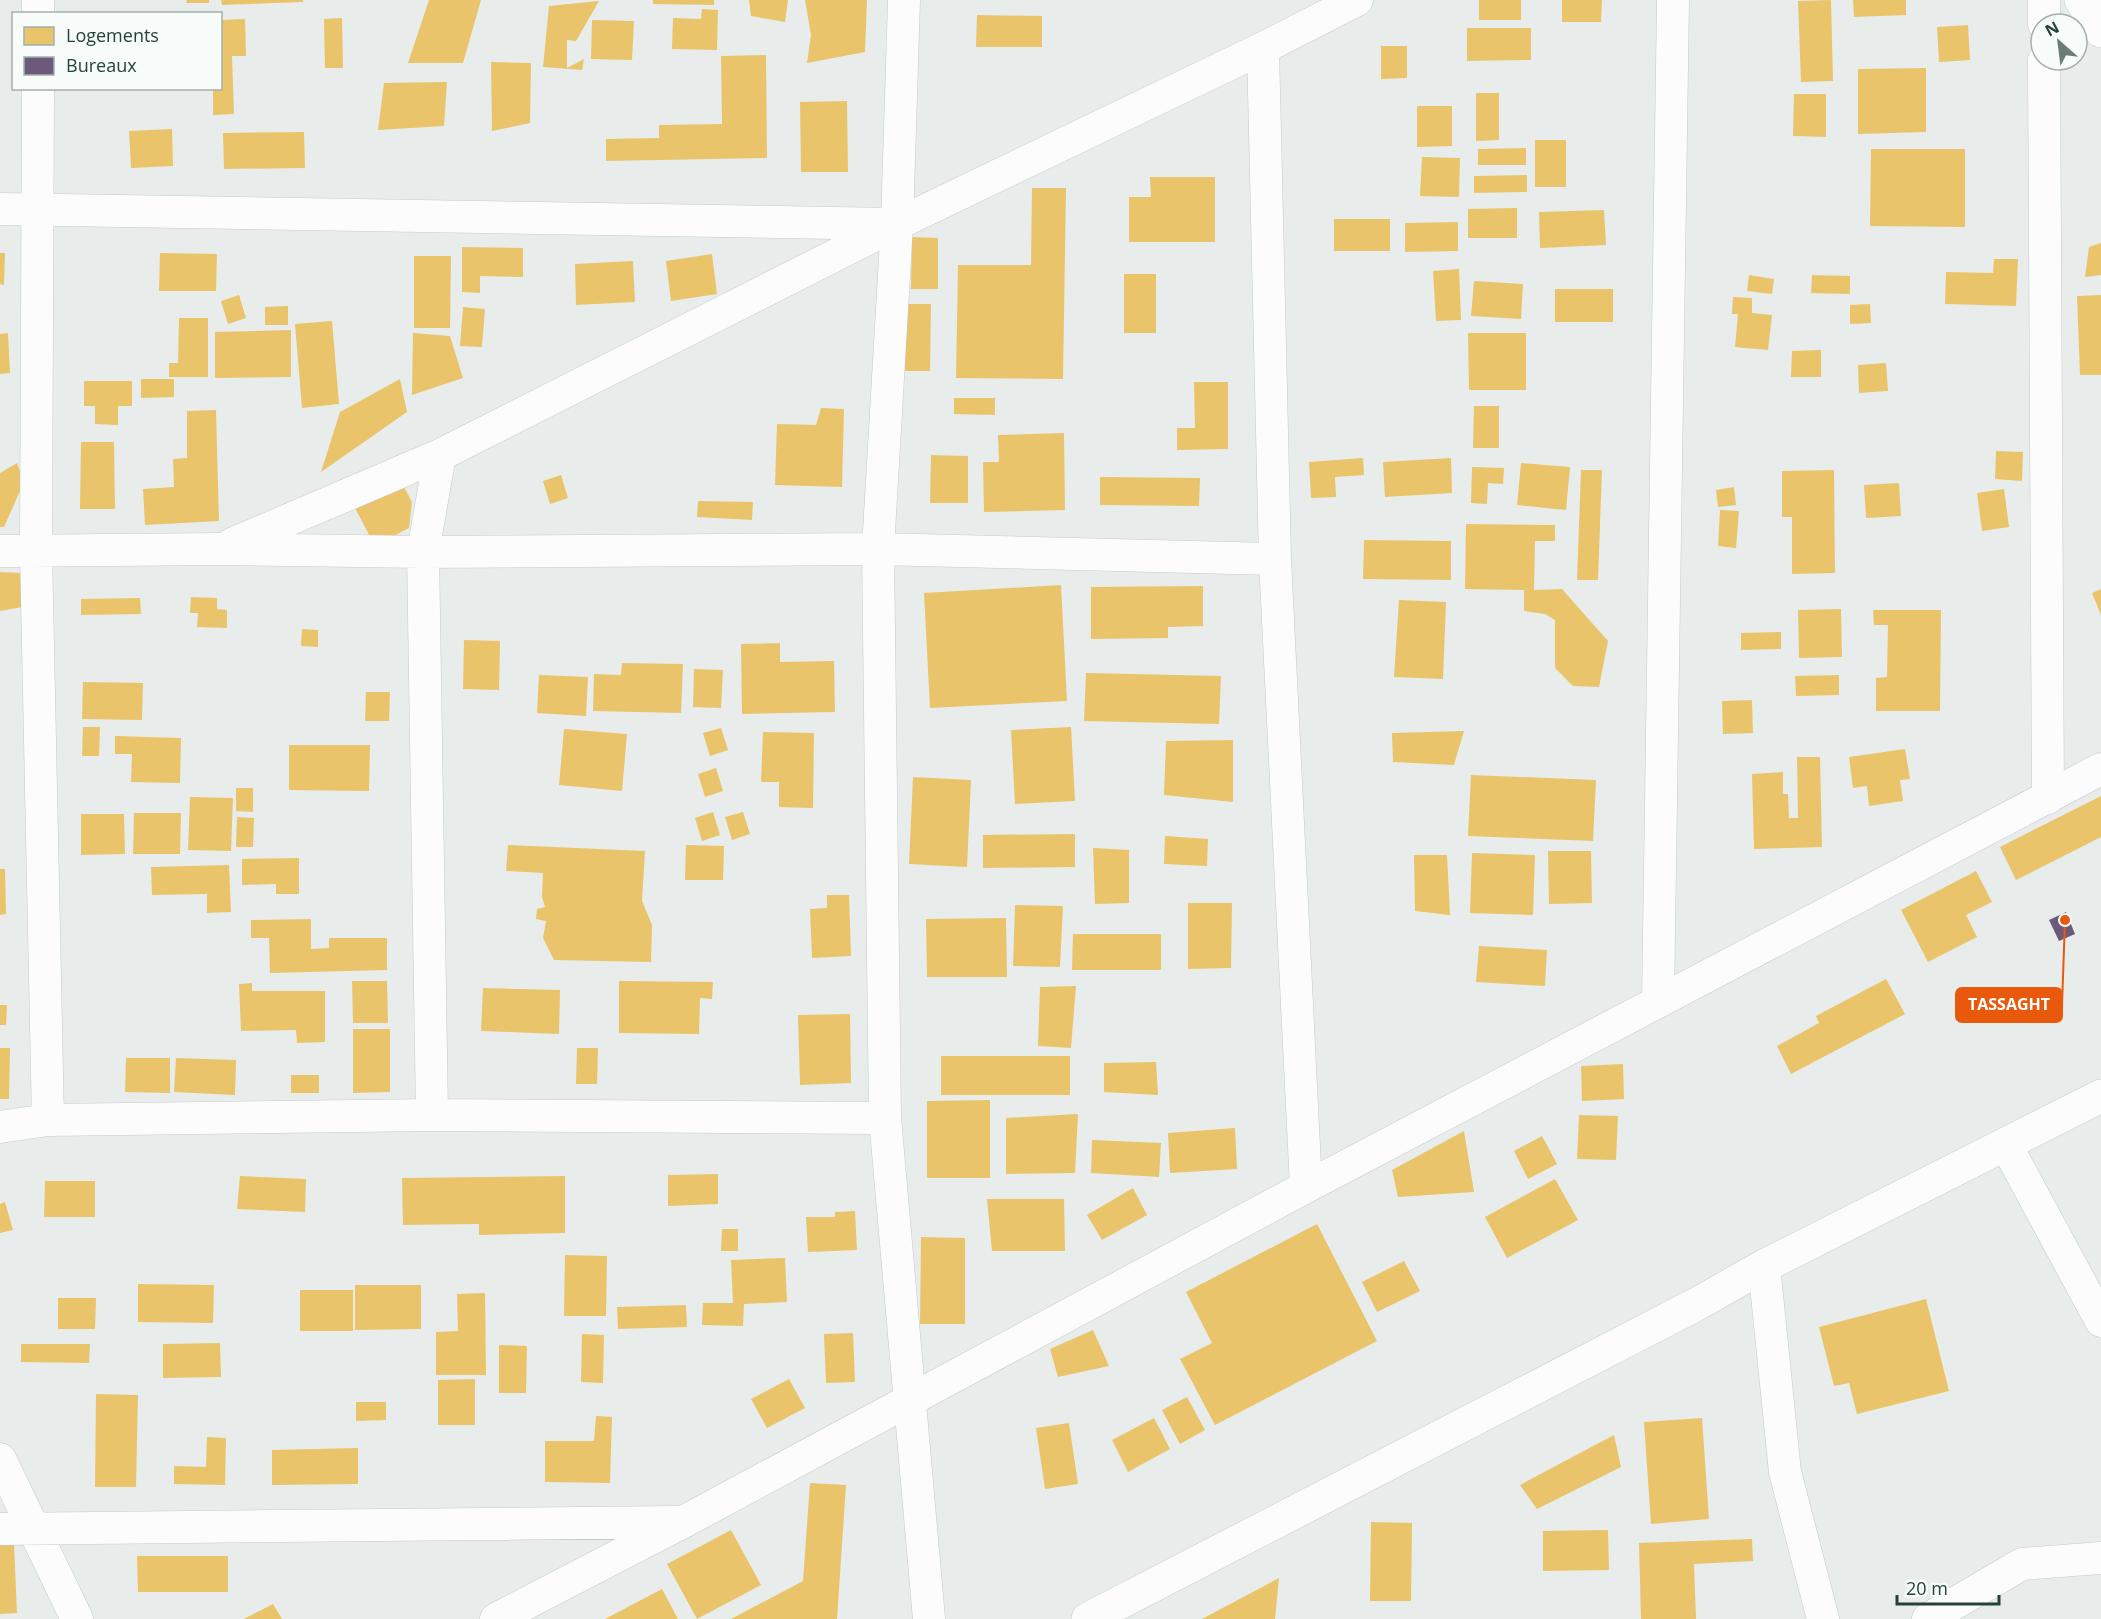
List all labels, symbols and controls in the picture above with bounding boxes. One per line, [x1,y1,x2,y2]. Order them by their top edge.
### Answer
legend [12,12,222,90]
north arrow [2029,12,2089,72]
text: N [2041,16,2063,42]
text: Logements [66,23,159,47]
text: Bureaux [66,53,137,77]
callout: TASSAGHT [1956,988,2062,1022]
text: TASSAGHT [1968,993,2050,1015]
scale bar [1897,1568,1999,1606]
text: 20 m [1906,1576,1948,1600]

